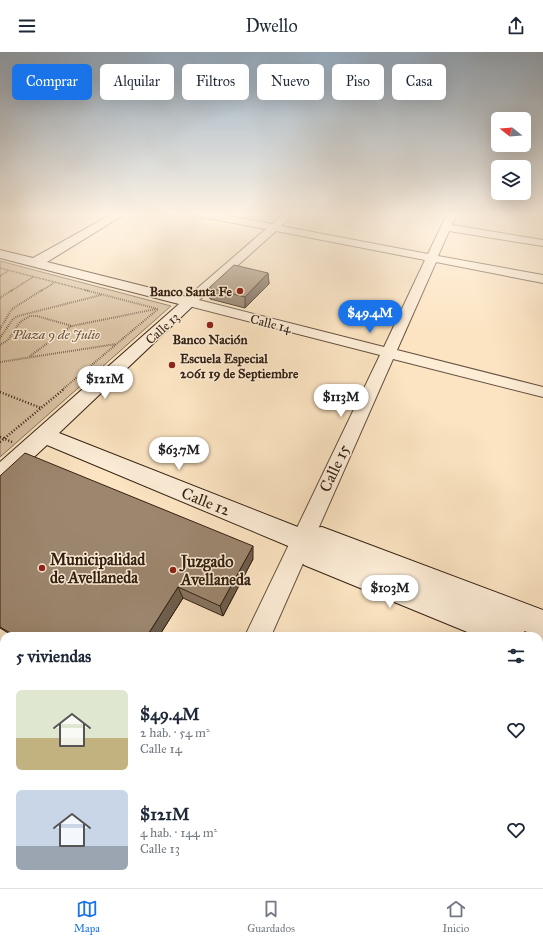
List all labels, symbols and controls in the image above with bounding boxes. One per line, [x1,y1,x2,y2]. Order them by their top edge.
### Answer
icon: menu [16,15,38,37]
text: Dwello [245,15,298,37]
icon: share [505,15,527,37]
chip: Comprar [12,64,92,100]
chip: Alquilar [100,64,174,100]
chip: Filtros [182,64,249,100]
chip: Nuevo [257,64,324,100]
chip: Piso [332,64,384,100]
chip: Casa [392,64,446,100]
north arrow [491,112,531,152]
map controls [491,112,531,200]
button: layers [491,160,531,200]
place label: Banco Santa Fe [149,284,233,300]
marker: Banco Santa Fe [235,286,245,296]
pin: $49.4M [337,300,403,334]
text: $49.4M [347,305,393,321]
street label: Calle 13 [142,309,183,348]
street label: Calle 14 [248,311,294,337]
marker: Banco Nación [205,320,215,330]
park label: Plaza 9 de Julio [12,327,100,343]
place label: Banco Nación [173,332,247,348]
place label: Escuela Especial 2061 19 de Septiembre [180,351,299,382]
marker: Escuela Especial 2061 19 de Septiembre [167,360,177,370]
pin: $121M [77,366,133,400]
text: $121M [86,371,124,387]
pin: $113M [313,384,369,418]
text: $113M [323,389,359,405]
pin: $63.7M [146,437,212,471]
street label: Calle 15 [315,441,354,495]
text: $63.7M [158,442,200,458]
street label: Calle 12 [179,483,233,520]
place label: Municipalidad de Avellaneda [50,550,146,587]
place label: Juzgado Avellaneda [179,552,252,589]
marker: Municipalidad de Avellaneda [37,563,47,573]
marker: Juzgado Avellaneda [168,565,178,575]
pin: $103M [362,575,418,609]
text: $103M [370,580,410,596]
icon: filters [505,645,527,667]
text: 5 viviendas [16,646,91,667]
text: $49.4M [140,704,200,725]
icon: home [48,706,96,754]
icon: heart [505,719,527,741]
text: 2 hab. · 54 m² [140,725,210,741]
text: Calle 14 [140,741,182,757]
text: $121M [140,804,190,825]
icon: home [48,806,96,854]
icon: heart [505,819,527,841]
text: 4 hab. · 144 m² [140,825,217,841]
text: Calle 13 [140,841,180,857]
tab: Mapa [74,898,100,935]
tab: Guardados [247,898,295,935]
tab: Inicio [442,898,469,935]

